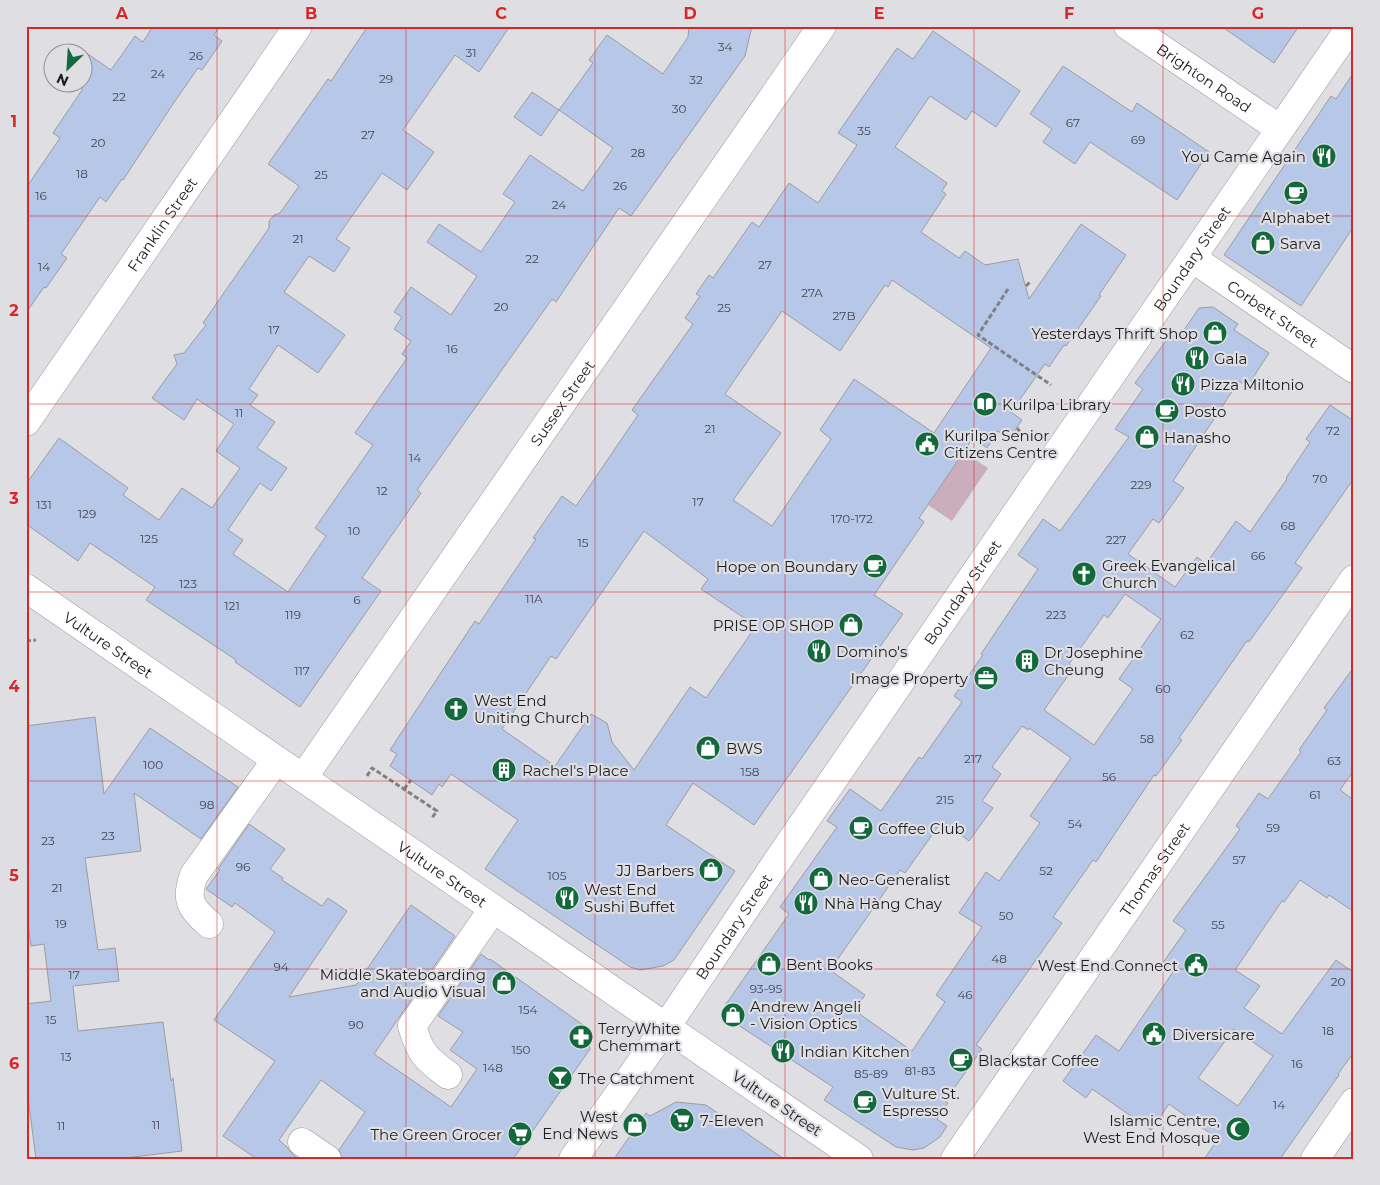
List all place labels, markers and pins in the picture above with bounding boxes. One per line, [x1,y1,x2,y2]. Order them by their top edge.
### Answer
restaurant icon: You Came Again [1311,143,1337,169]
place label: You Came Again [1182,147,1306,166]
cafe icon: Alphabet [1283,180,1309,206]
place label: Alphabet [1261,208,1331,227]
shop icon: Sarva [1250,230,1276,256]
place label: Sarva [1280,234,1321,253]
shop icon: Yesterdays Thrift Shop [1202,320,1228,346]
place label: Yesterdays Thrift Shop [1032,324,1198,343]
restaurant icon: Gala [1184,345,1210,371]
place label: Gala [1214,349,1247,368]
restaurant icon: Pizza Miltonio [1170,371,1196,397]
place label: Pizza Miltonio [1200,375,1304,394]
library icon: Kurilpa Library [972,391,998,417]
place label: Kurilpa Library [1002,395,1112,414]
cafe icon: Posto [1154,398,1180,424]
place label: Posto [1184,402,1227,421]
shop icon: Hanasho [1134,424,1160,450]
place label: Kurilpa Senior Citizens Centre [944,426,1057,462]
place label: Hanasho [1164,428,1231,447]
public building icon: Kurilpa Senior Citizens Centre [914,431,940,457]
cafe icon: Hope on Boundary [862,553,888,579]
place label: Greek Evangelical Church [1102,556,1236,592]
place label: Hope on Boundary [716,557,859,576]
church icon: Greek Evangelical Church [1071,561,1097,587]
shop icon: PRISE OP SHOP [838,612,864,638]
place label: PRISE OP SHOP [713,616,834,635]
restaurant icon: Domino's [806,638,832,664]
place label: Domino's [836,642,907,661]
place label: Dr Josephine Cheung [1044,643,1143,679]
building icon: Dr Josephine Cheung [1014,648,1040,674]
office icon: Image Property [973,665,999,691]
place label: Image Property [851,669,969,688]
place label: West End Uniting Church [474,691,590,727]
church icon: West End Uniting Church [443,696,469,722]
shop icon: BWS [695,735,721,761]
place label: BWS [726,739,762,758]
building icon: Rachel's Place [491,757,517,783]
place label: Rachel's Place [522,761,629,780]
cafe icon: Coffee Club [848,815,874,841]
place label: Coffee Club [878,819,965,838]
shop icon: JJ Barbers [698,857,724,883]
place label: JJ Barbers [615,861,694,880]
shop icon: Neo-Generalist [808,866,834,892]
place label: Neo-Generalist [838,870,950,889]
place label: West End Sushi Buffet [584,880,675,916]
restaurant icon: West End Sushi Buffet [554,885,580,911]
restaurant icon: Nhà Hàng Chay [793,890,819,916]
place label: Nhà Hàng Chay [824,894,943,913]
shop icon: Bent Books [756,951,782,977]
public building icon: West End Connect [1183,952,1209,978]
place label: Bent Books [786,955,873,974]
place label: West End Connect [1038,956,1178,975]
place label: Middle Skateboarding and Audio Visual [320,965,486,1001]
shop icon: Middle Skateboarding and Audio Visual [491,970,517,996]
place label: Andrew Angeli - Vision Optics [750,997,861,1033]
shop icon: Andrew Angeli - Vision Optics [720,1002,746,1028]
place label: TerryWhite Chemmart [598,1019,681,1055]
public building icon: Diversicare [1141,1021,1167,1047]
pharmacy icon: TerryWhite Chemmart [568,1024,594,1050]
place label: Diversicare [1172,1025,1255,1044]
restaurant icon: Indian Kitchen [770,1038,796,1064]
place label: Indian Kitchen [800,1042,910,1061]
cafe icon: Blackstar Coffee [948,1047,974,1073]
place label: Blackstar Coffee [978,1051,1099,1070]
bar icon: The Catchment [547,1065,573,1091]
place label: The Catchment [578,1069,695,1088]
place label: Vulture St. Espresso [882,1084,960,1120]
cafe icon: Vulture St. Espresso [852,1089,878,1115]
place label: West End News [542,1107,618,1143]
supermarket icon: 7-Eleven [669,1107,695,1133]
place label: 7-Eleven [700,1111,764,1130]
place label: Islamic Centre, West End Mosque [1083,1111,1220,1147]
shop icon: West End News [622,1112,648,1138]
mosque icon: Islamic Centre, West End Mosque [1225,1116,1251,1142]
supermarket icon: The Green Grocer [507,1121,533,1147]
place label: The Green Grocer [370,1125,502,1144]

